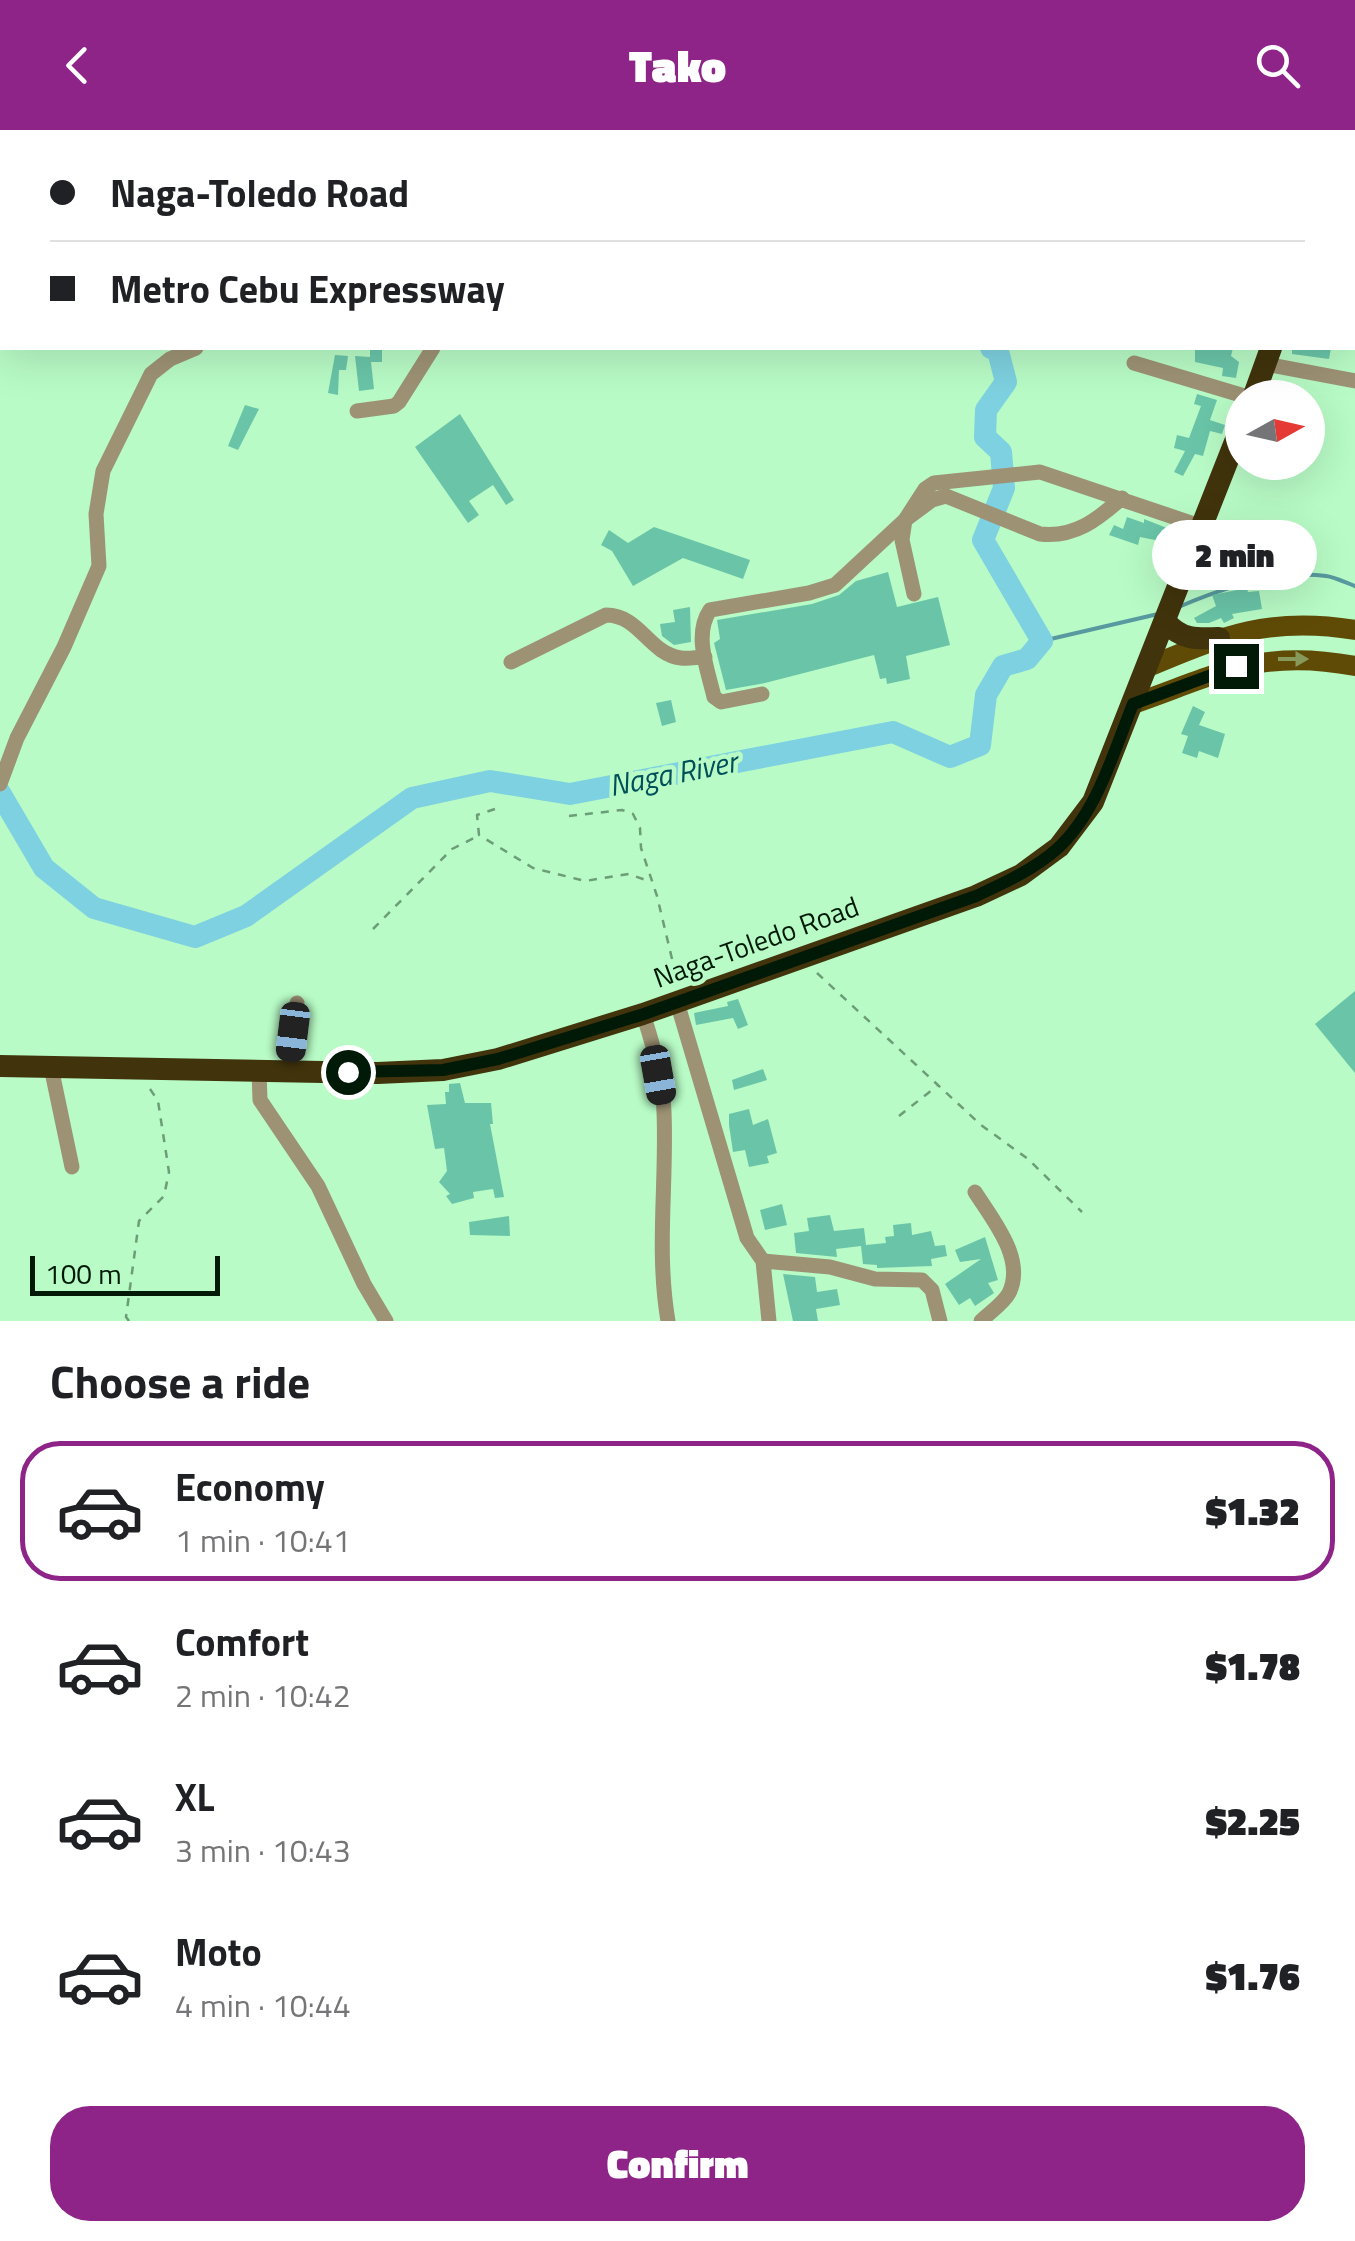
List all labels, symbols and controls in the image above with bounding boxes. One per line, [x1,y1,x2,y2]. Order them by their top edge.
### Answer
text: Tako [629,31,726,99]
icon: back [50,38,105,93]
icon: search [1250,38,1305,93]
text: Naga-Toledo Road [110,164,409,222]
text: Metro Cebu Expressway [110,260,505,318]
north arrow [1225,380,1325,480]
map controls [1225,380,1325,480]
callout: 2 min [1154,521,1318,591]
text: 2 min [1195,531,1274,579]
route end [1214,644,1259,689]
one-way arrow [1278,651,1310,667]
water label: Naga River [605,737,744,808]
street label: Naga-Toledo Road [647,884,865,999]
car [274,1000,312,1064]
car [638,1043,678,1107]
route start [326,1050,371,1095]
scale bar [30,1251,220,1296]
text: 100 m [45,1252,122,1295]
text: Choose a ride [50,1347,310,1415]
text: Economy [175,1458,325,1516]
icon: car [55,1466,145,1556]
text: $1.32 [1206,1482,1300,1540]
text: 1 min · 10:41 [175,1516,351,1564]
text: Comfort [175,1613,309,1671]
icon: car [55,1621,145,1711]
text: $1.78 [1206,1637,1300,1695]
text: 2 min · 10:42 [175,1671,351,1719]
text: XL [175,1768,215,1826]
icon: car [55,1776,145,1866]
text: $2.25 [1206,1792,1300,1850]
text: 3 min · 10:43 [175,1826,351,1874]
text: Moto [175,1923,262,1981]
icon: car [55,1931,145,2021]
text: $1.76 [1206,1947,1300,2005]
text: 4 min · 10:44 [175,1981,351,2029]
button: Confirm [50,2106,1305,2221]

